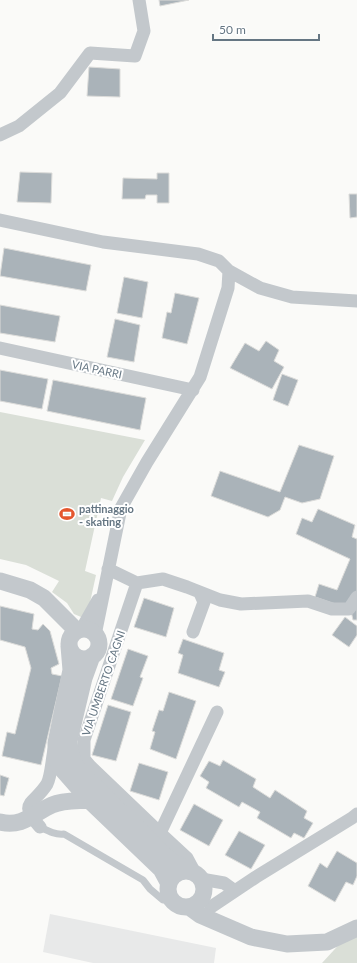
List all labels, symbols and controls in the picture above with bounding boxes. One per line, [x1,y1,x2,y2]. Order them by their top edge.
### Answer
scale bar [213,16,319,42]
text: 50 m [219,22,246,37]
street label: VIA PARRI [71,357,123,381]
place label: pattinaggio - skating [79,502,134,528]
sports icon: pattinaggio - skating [58,505,76,523]
street label: VIA UMBERTO CAGNI [79,629,127,737]

